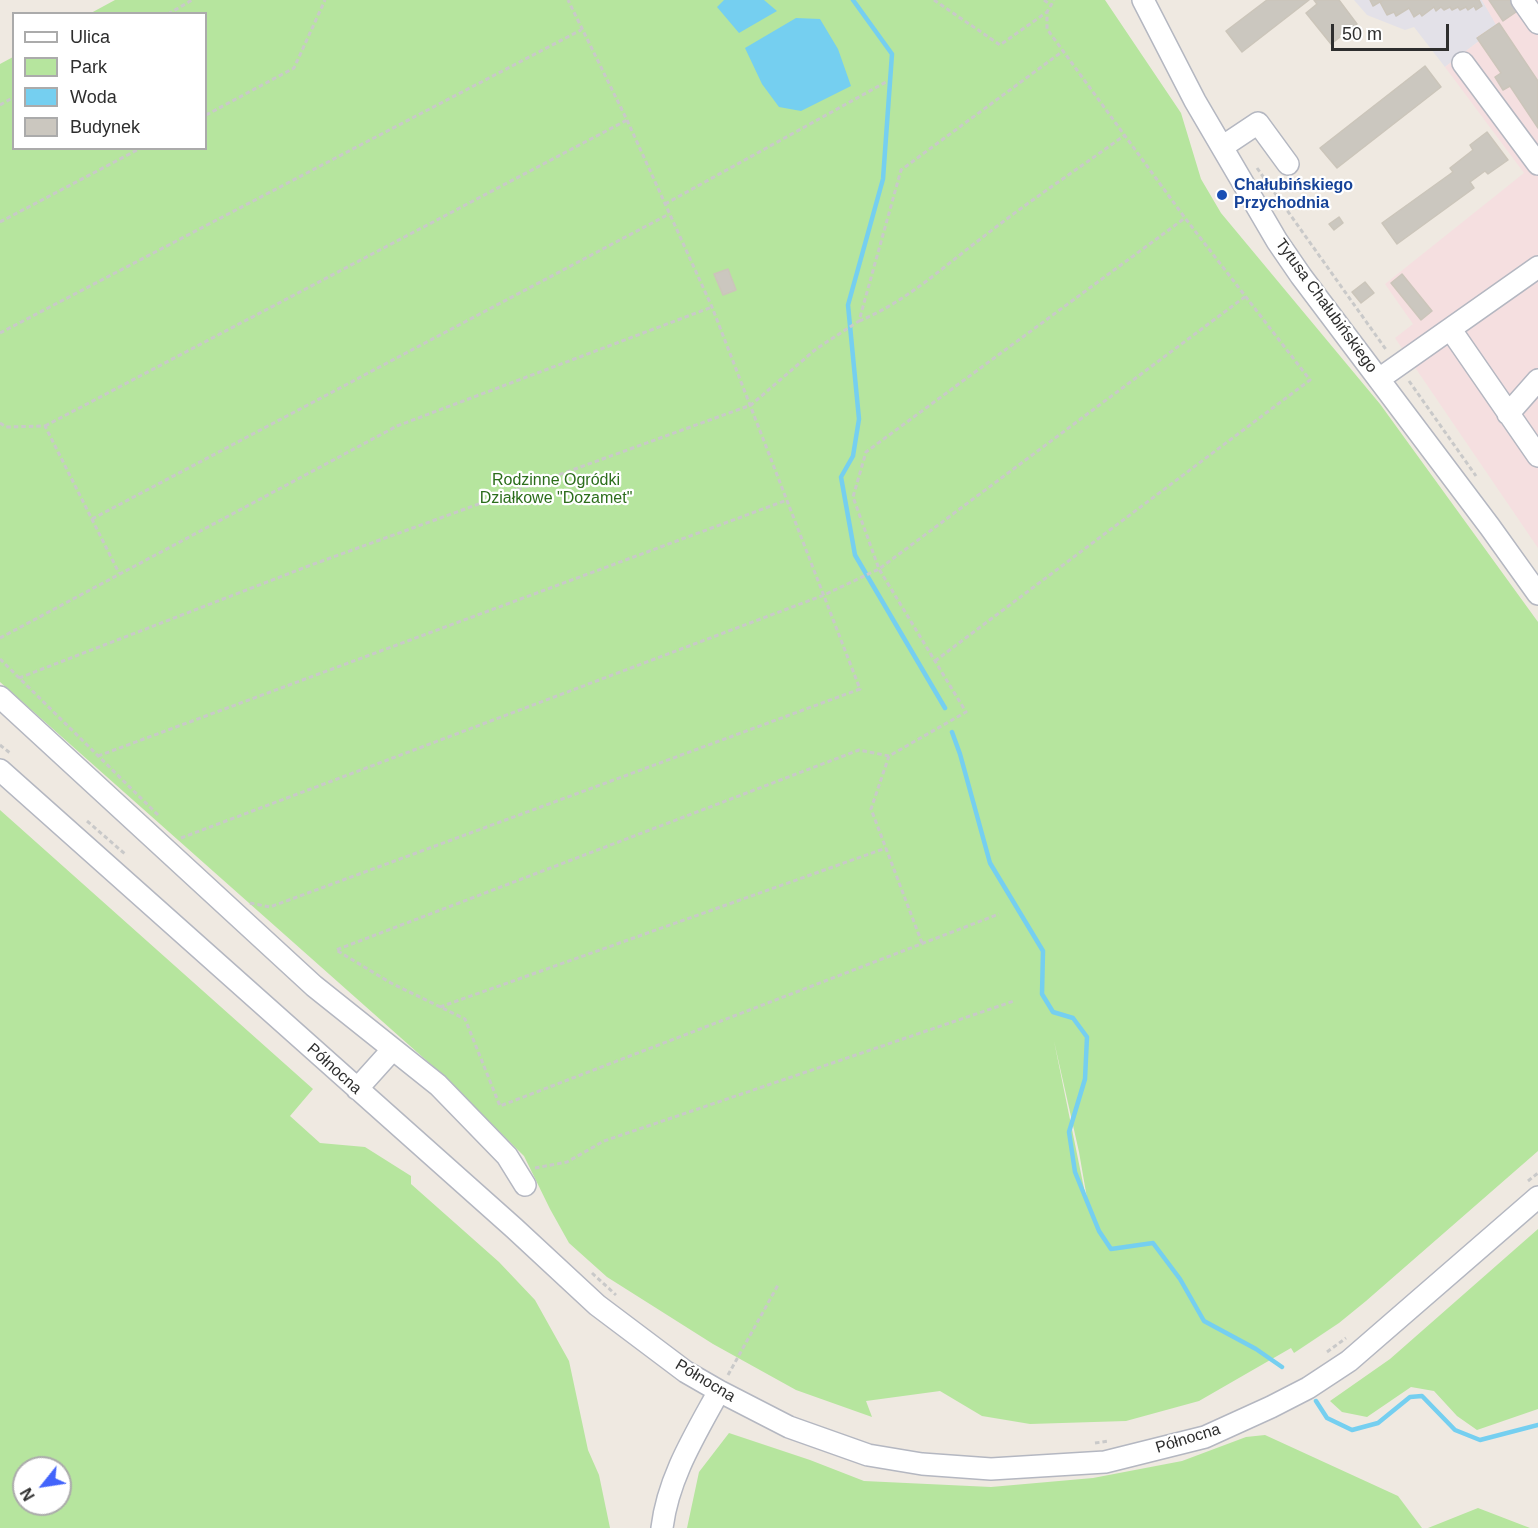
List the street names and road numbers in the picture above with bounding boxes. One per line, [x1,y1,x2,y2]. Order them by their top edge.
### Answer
street label: Tytusa Chałubińskiego [1271,235,1381,377]
street label: Północna [303,1040,365,1098]
street label: Północna [671,1356,739,1406]
street label: Północna [1153,1420,1223,1458]

